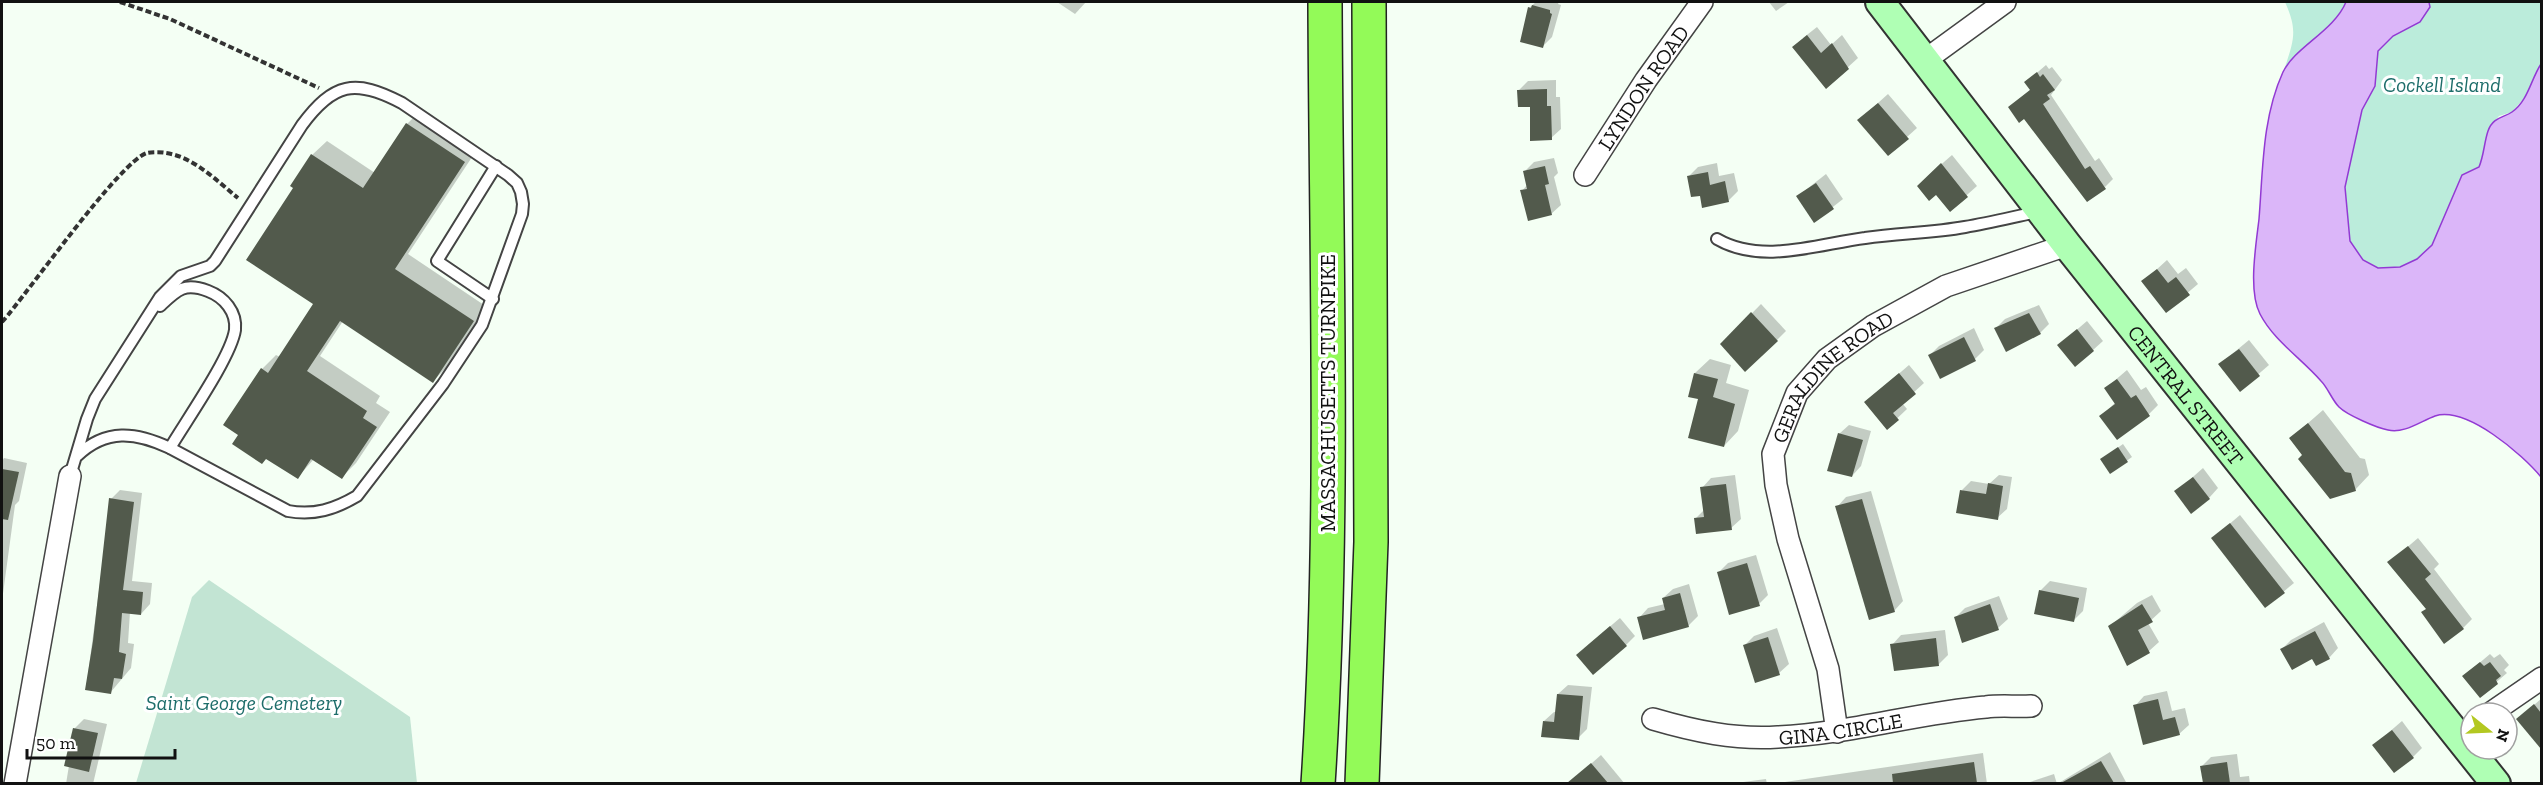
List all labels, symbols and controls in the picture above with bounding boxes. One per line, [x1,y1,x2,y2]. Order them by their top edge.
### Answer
street label: LYNDON ROAD [1592,20,1694,154]
park label: Cockell Island [2383,72,2501,97]
street label: MASSACHUSETTS TURNPIKE [1315,254,1340,532]
street label: GERALDINE ROAD [1766,305,1897,446]
street label: CENTRAL STREET [2123,320,2249,470]
park label: Saint George Cemetery [146,690,342,715]
north arrow [2459,701,2519,761]
street label: GINA CIRCLE [1778,707,1904,750]
scale bar [27,722,176,760]
text: N [2492,727,2514,744]
text: 50 m [36,732,76,754]

